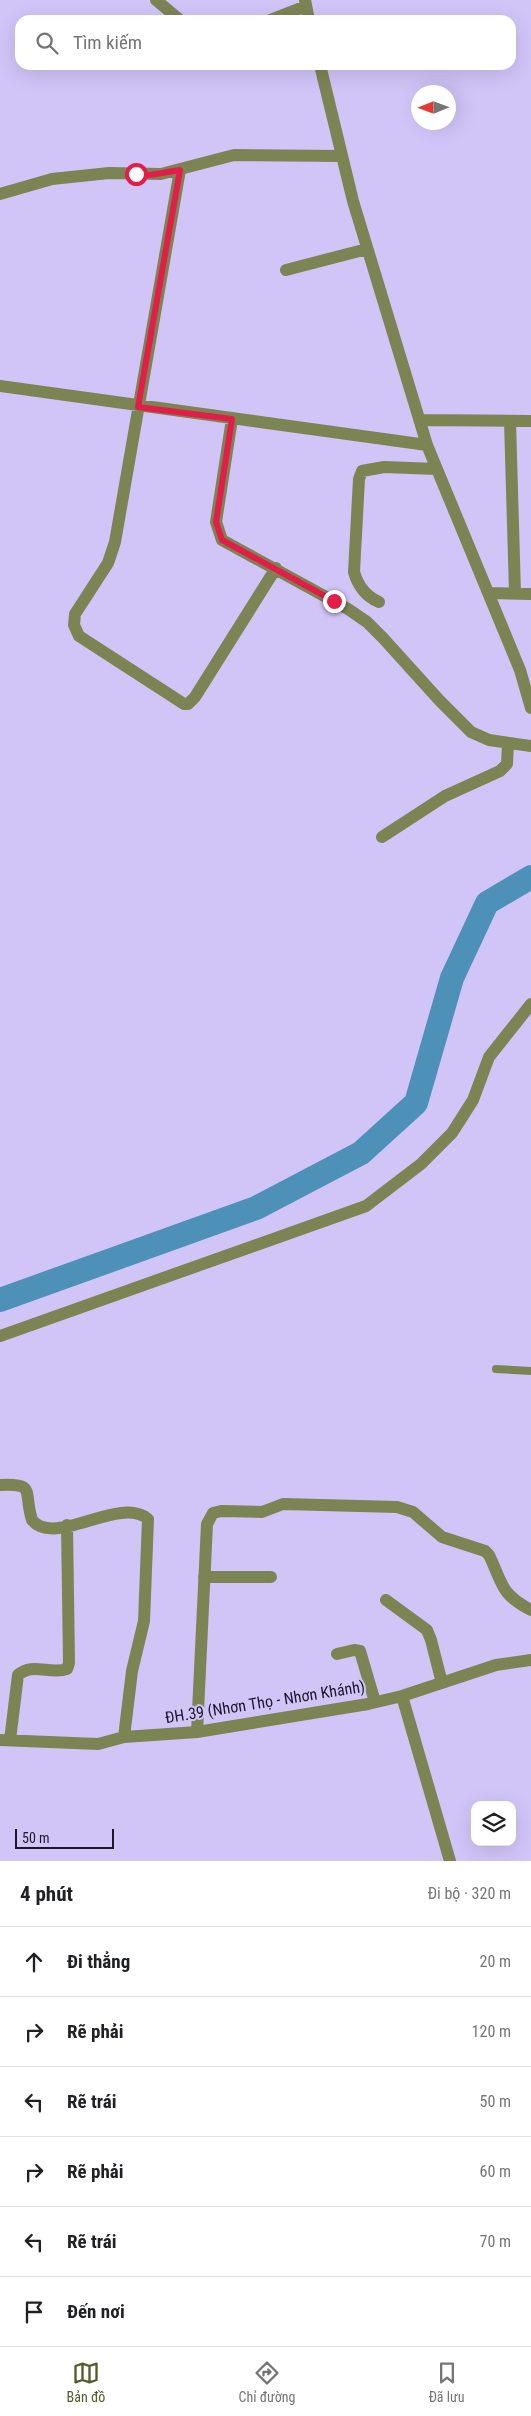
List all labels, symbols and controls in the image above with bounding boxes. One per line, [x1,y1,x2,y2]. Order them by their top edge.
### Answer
search box [15,15,516,70]
icon: search [33,29,61,57]
text: Tìm kiếm [73,31,142,54]
north arrow [411,85,456,130]
route start [125,163,148,186]
route end [323,590,346,613]
street label: ĐH.39 (Nhơn Thọ - Nhơn Khánh) [164,1677,366,1727]
map controls [471,1801,516,1846]
button: layers [471,1801,516,1846]
scale bar [15,1826,114,1849]
text: 50 m [22,1830,50,1846]
text: 4 phút [20,1882,73,1906]
text: Đi bộ · 320 m [428,1884,511,1903]
icon: ahead [20,1948,48,1976]
text: Đi thẳng [67,1950,130,1973]
text: 20 m [479,1952,511,1971]
icon: right [20,2018,48,2046]
text: Rẽ phải [67,2020,123,2043]
text: 120 m [472,2022,511,2041]
icon: left [20,2088,48,2116]
text: Rẽ trái [67,2090,117,2113]
text: 50 m [479,2092,511,2111]
icon: right [20,2158,48,2186]
text: Rẽ phải [67,2160,123,2183]
text: 60 m [479,2162,511,2181]
icon: left [20,2228,48,2256]
text: Rẽ trái [67,2230,117,2253]
text: 70 m [479,2232,511,2251]
icon: arrive [20,2298,48,2326]
text: Đến nơi [67,2300,125,2323]
tab: Bản đồ [67,2359,105,2405]
tab: Chỉ đường [238,2359,296,2405]
tab: Đã lưu [429,2359,464,2405]

